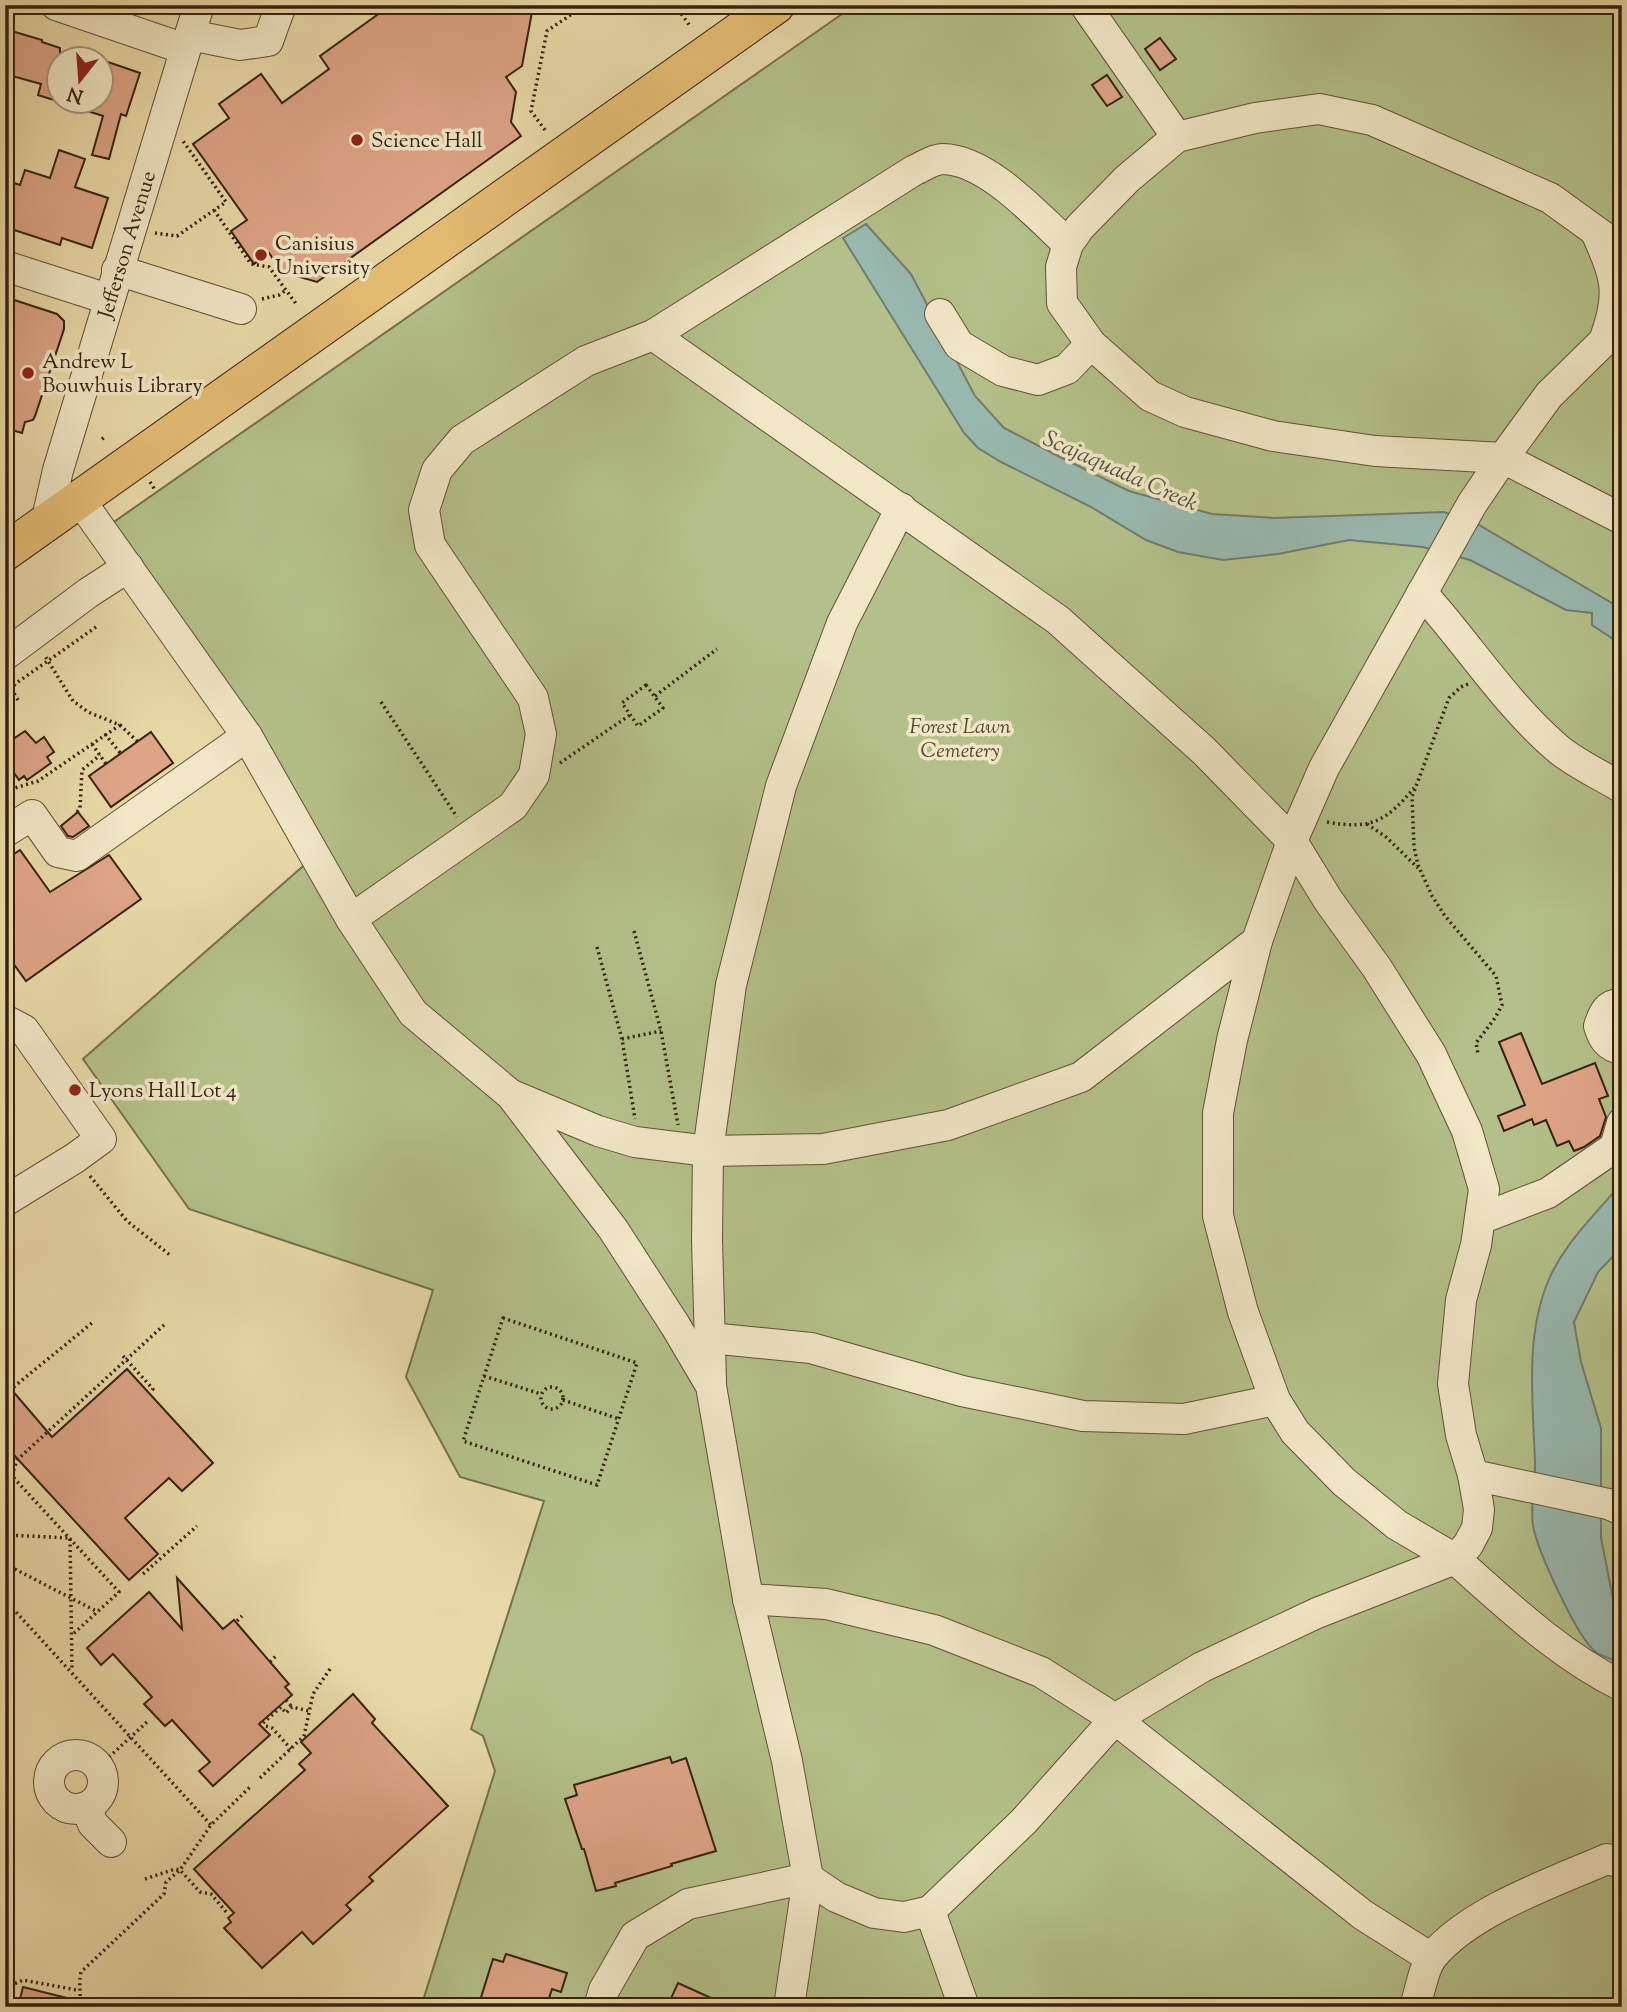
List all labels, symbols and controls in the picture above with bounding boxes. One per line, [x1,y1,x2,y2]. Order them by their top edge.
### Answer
north arrow [46,46,116,116]
text: N [65,79,87,109]
place label: Science Hall [371,127,483,157]
marker: Science Hall [349,132,365,148]
street label: Jefferson Avenue [91,168,165,323]
place label: Canisius University [275,230,371,284]
marker: Canisius University [253,247,269,263]
place label: Andrew L Bouwhuis Library [42,348,203,402]
marker: Andrew L Bouwhuis Library [20,365,36,381]
water label: Scajaquada Creek [1037,423,1203,521]
park label: Forest Lawn Cemetery [909,713,1011,767]
place label: Lyons Hall Lot 4 [89,1077,237,1107]
marker: Lyons Hall Lot 4 [67,1082,83,1098]

